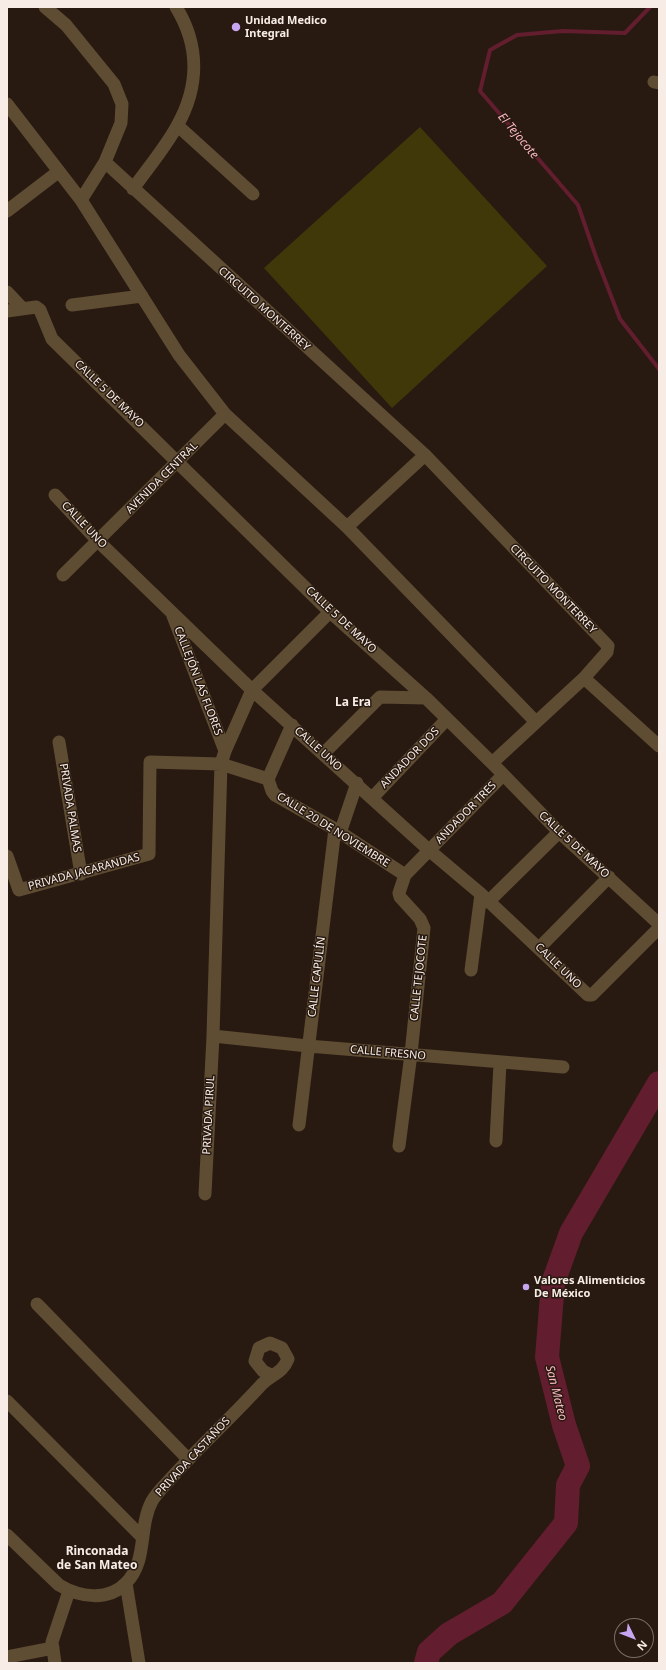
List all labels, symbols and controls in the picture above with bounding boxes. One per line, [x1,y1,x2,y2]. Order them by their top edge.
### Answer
place label: Unidad Medico Integral [245,14,327,40]
marker: Unidad Medico Integral [230,21,242,33]
water label: El Tejocote [495,110,541,162]
street label: CIRCUITO MONTERREY [215,264,313,354]
street label: CALLE 5 DE MAYO [71,357,147,431]
street label: AVENIDA CENTRAL [123,439,201,517]
street label: CALLE UNO [59,499,109,551]
street label: CIRCUITO MONTERREY [507,542,599,636]
street label: CALLE 5 DE MAYO [303,584,379,656]
street label: CALLEJÓN LAS FLORES [171,625,225,737]
district label: La Era [335,696,371,710]
street label: CALLE UNO [291,724,345,774]
street label: ANDADOR DOS [378,725,442,791]
street label: PRIVADA PALMAS [56,762,84,854]
street label: ANDADOR TRES [433,779,499,847]
street label: CALLE 20 DE NOVIEMBRE [274,790,392,870]
street label: CALLE 5 DE MAYO [536,809,612,881]
street label: PRIVADA JACARANDAS [27,851,141,893]
street label: CALLE TEJOCOTE [408,934,430,1022]
street label: CALLE CAPULÍN [306,936,328,1018]
street label: CALLE UNO [532,941,584,991]
street label: CALLE FRESNO [349,1043,427,1063]
street label: PRIVADA PIRUL [200,1075,218,1155]
place label: Valores Alimenticios De México [534,1274,645,1300]
marker: Valores Alimenticios De México [521,1282,531,1292]
water label: San Mateo [542,1364,570,1422]
street label: PRIVADA CASTAÑOS [153,1415,233,1499]
district label: Rinconada de San Mateo [57,1545,137,1573]
north arrow [614,1618,654,1658]
text: N [634,1637,651,1654]

